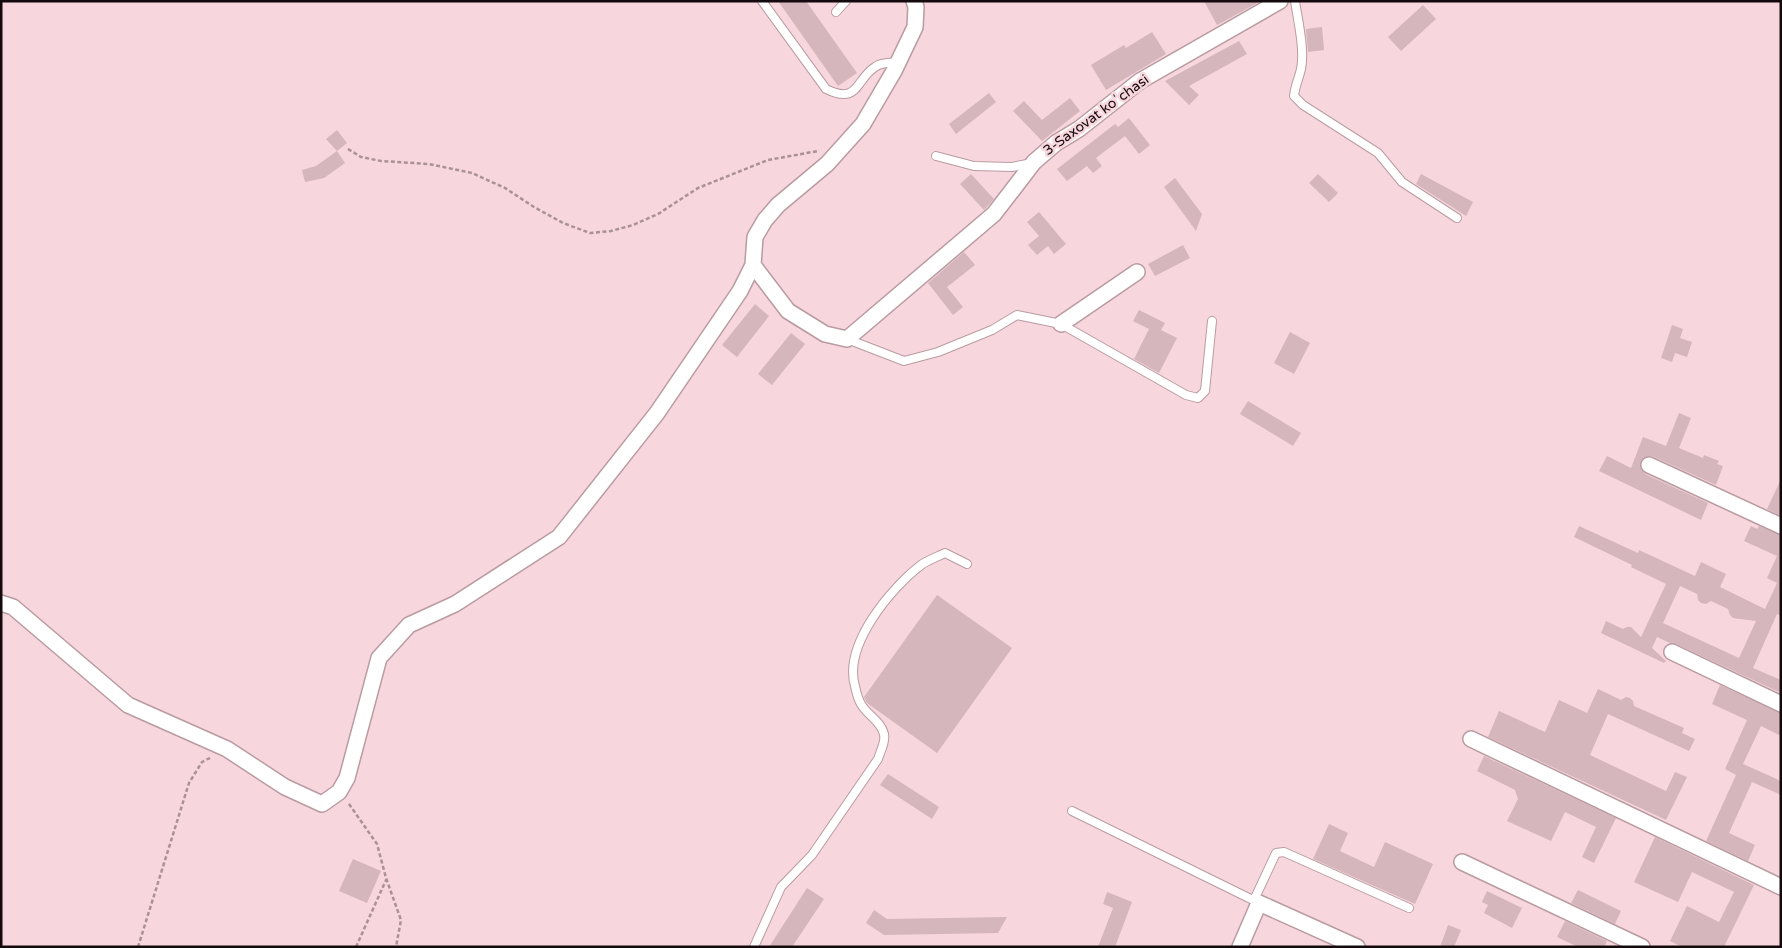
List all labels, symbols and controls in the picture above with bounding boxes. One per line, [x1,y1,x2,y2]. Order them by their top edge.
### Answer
street label: 3-Saxovat koʻchasi [1040,71,1152,159]

